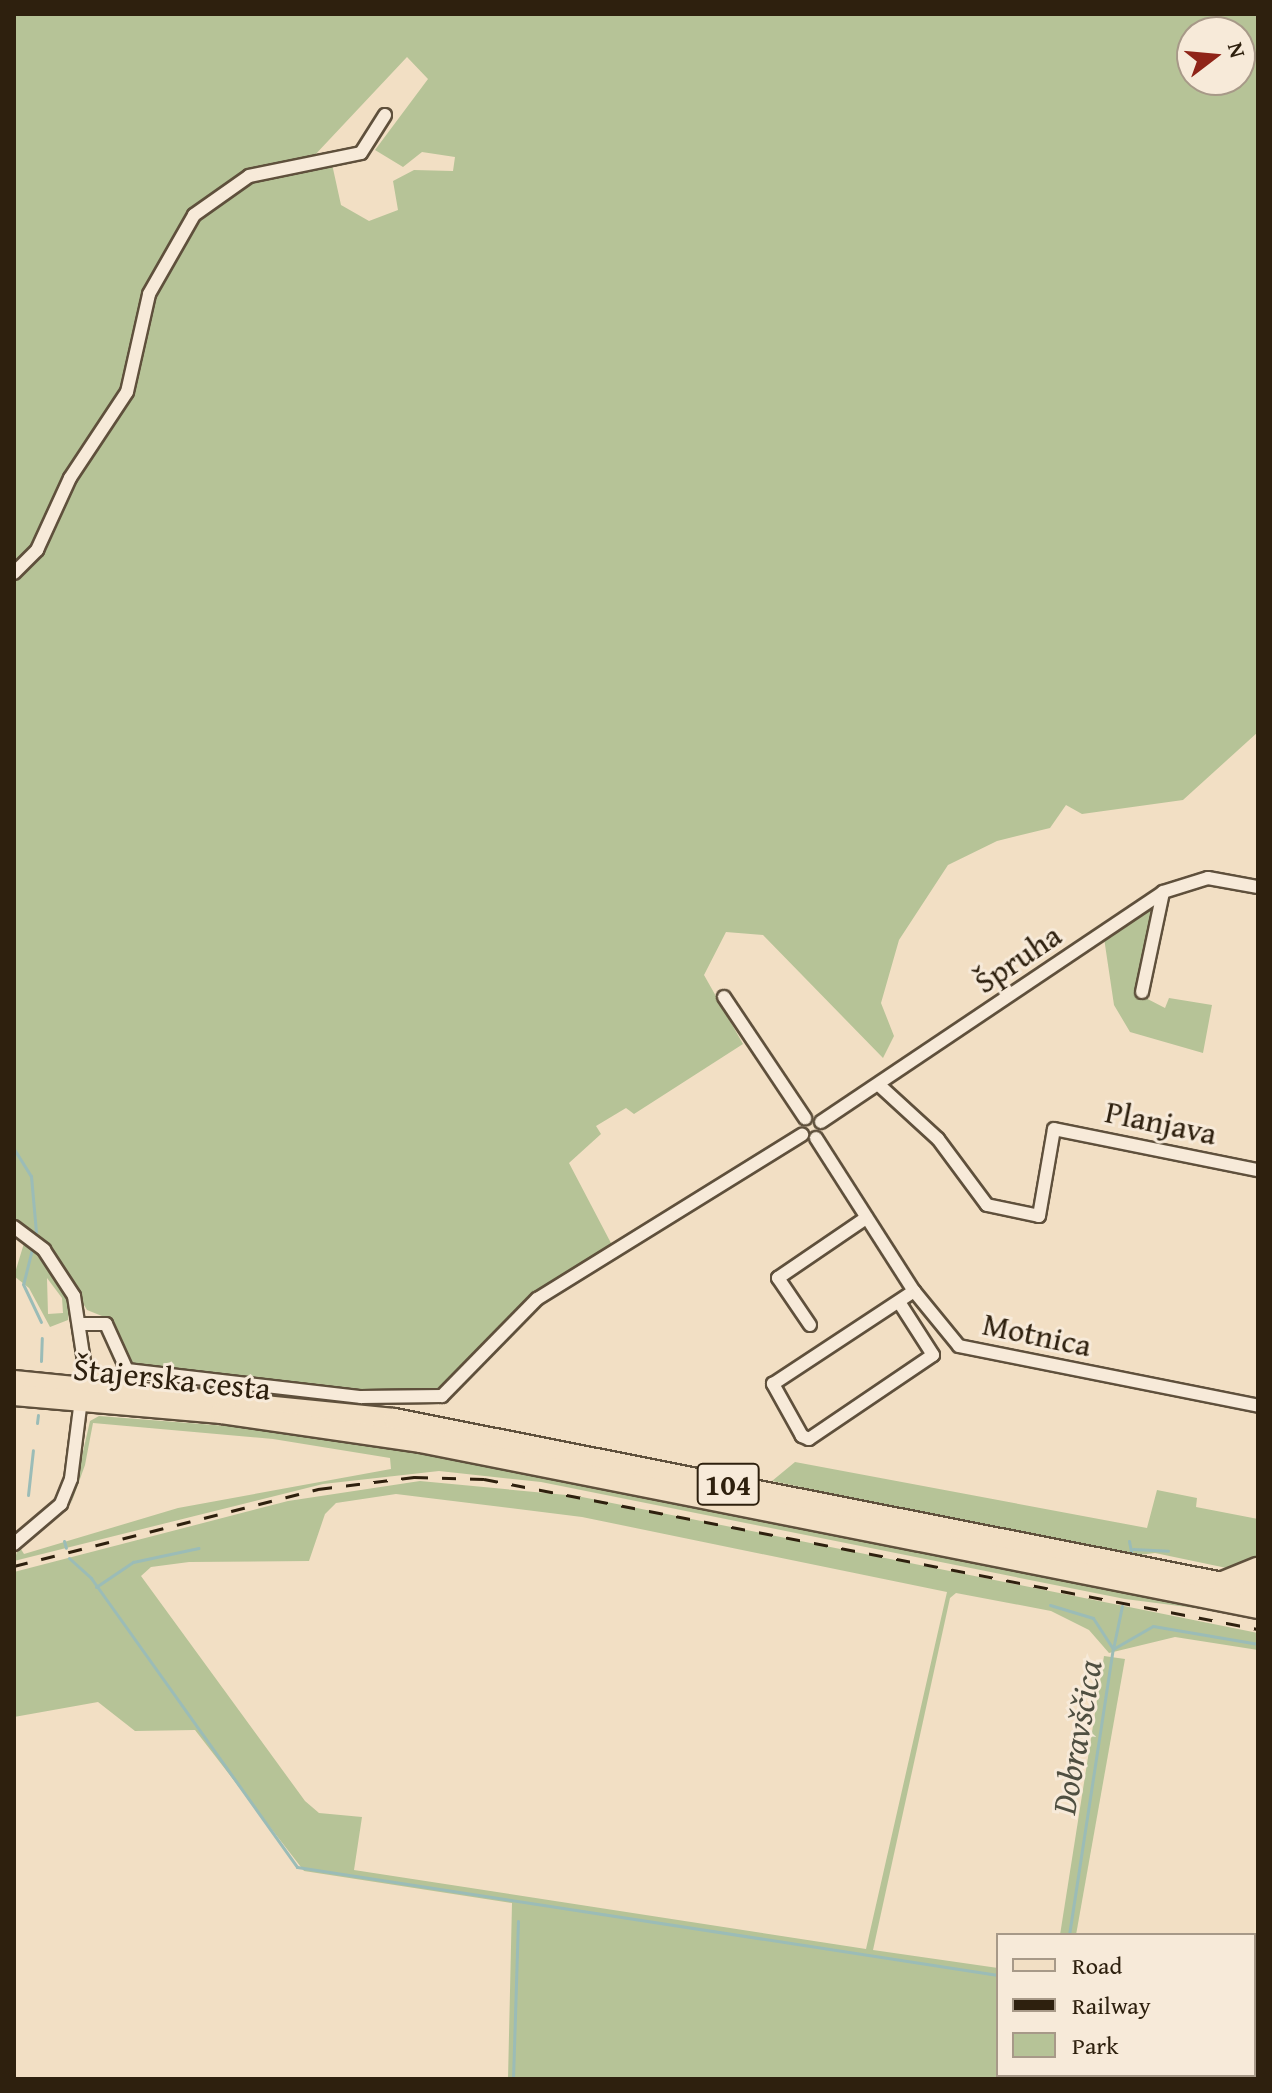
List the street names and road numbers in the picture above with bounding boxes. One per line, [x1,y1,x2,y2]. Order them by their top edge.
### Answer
street label: Špruha [967,916,1069,1002]
street label: Planjava [1102,1092,1220,1154]
street label: Motnica [979,1305,1095,1365]
street label: Štajerska cesta [71,1350,273,1408]
road number: 104 [696,1458,760,1510]

